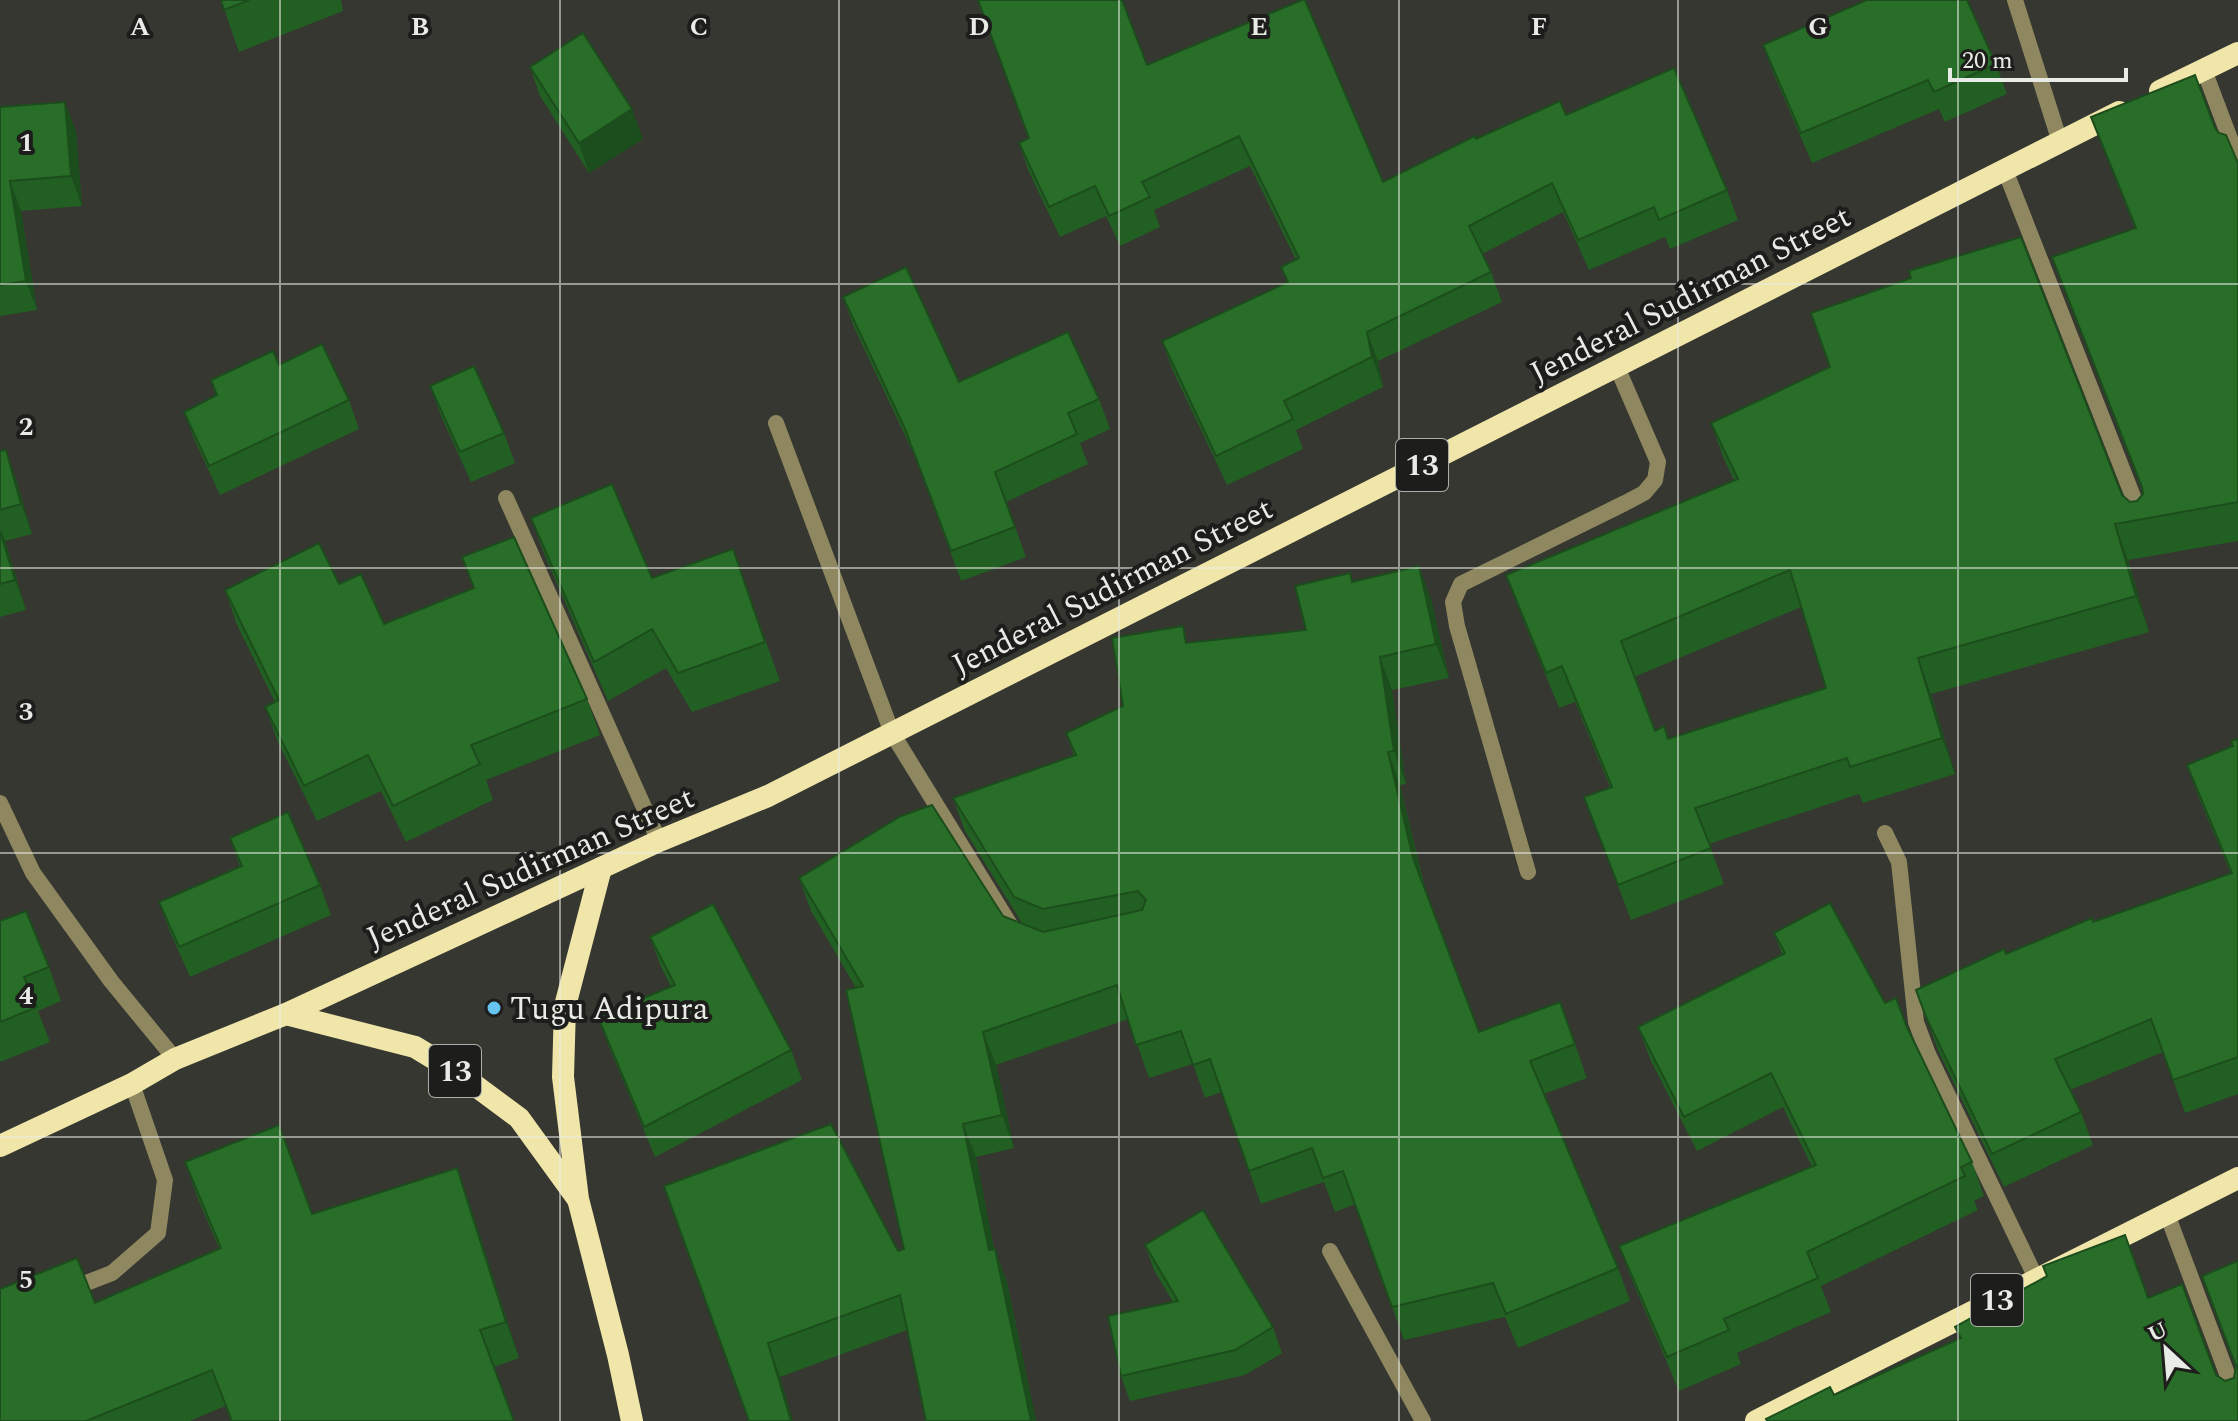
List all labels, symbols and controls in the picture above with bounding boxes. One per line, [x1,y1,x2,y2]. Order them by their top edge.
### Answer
text: A [130,7,150,47]
text: B [411,7,429,47]
text: C [690,7,708,47]
text: D [969,7,989,47]
text: E [1250,7,1268,47]
text: F [1531,7,1547,47]
text: G [1808,7,1828,47]
scale bar [1950,32,2126,82]
text: 20 m [1962,43,2013,79]
text: 1 [19,123,33,163]
street label: Jenderal Sudirman Street [1522,193,1860,398]
text: 2 [19,407,33,447]
road number: 13 [1396,439,1448,491]
street label: Jenderal Sudirman Street [944,485,1282,690]
text: 3 [19,692,33,732]
street label: Jenderal Sudirman Street [359,774,702,963]
text: 4 [19,976,34,1016]
place label: Tugu Adipura [510,985,709,1034]
marker: Tugu Adipura [485,999,503,1017]
road number: 13 [429,1045,481,1097]
text: 5 [19,1260,33,1300]
road number: 13 [1971,1274,2023,1326]
north arrow [2126,1309,2206,1389]
text: U [2142,1314,2173,1351]

